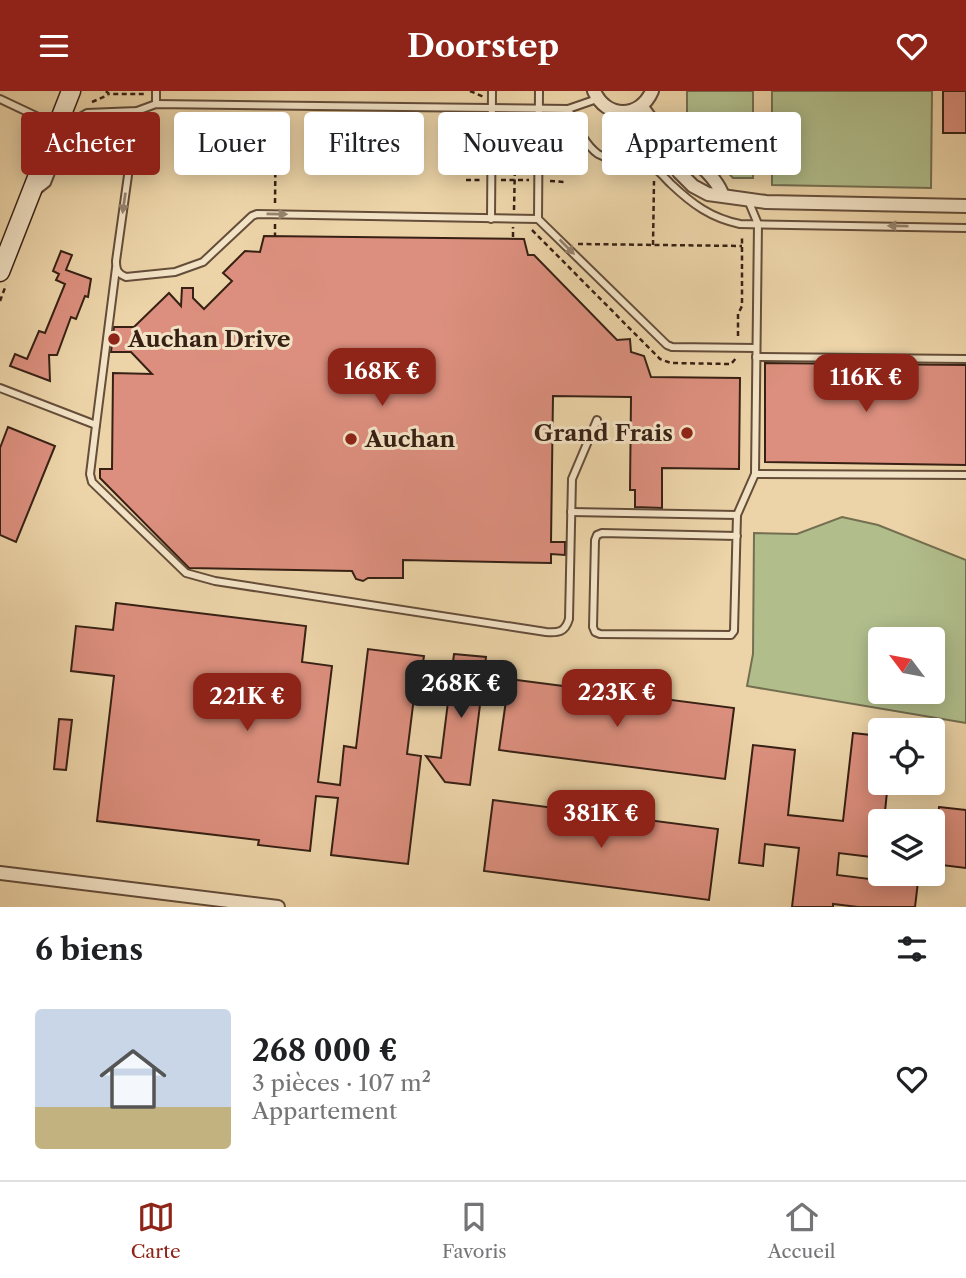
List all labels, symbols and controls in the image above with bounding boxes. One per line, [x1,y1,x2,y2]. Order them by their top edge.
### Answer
text: Doorstep [407,26,559,65]
icon: menu [35,27,73,65]
icon: heart [893,27,931,65]
chip: Acheter [21,112,160,175]
chip: Louer [174,112,290,175]
chip: Filtres [304,112,424,175]
chip: Nouveau [438,112,588,175]
chip: Appartement [602,112,801,175]
one-way arrow [118,192,129,214]
one-way arrow [266,209,288,220]
one-way arrow [887,221,909,232]
one-way arrow [558,238,575,254]
place label: Auchan Drive [127,325,291,353]
marker: Auchan Drive [106,331,122,347]
pin: 168K € [325,349,439,408]
pin: 116K € [809,355,923,414]
text: 168K € [344,357,420,385]
text: 116K € [830,363,902,391]
place label: Grand Frais [534,419,673,447]
place label: Auchan [364,425,455,453]
marker: Grand Frais [679,425,695,441]
marker: Auchan [343,431,359,447]
north arrow [868,627,945,703]
map controls [868,627,945,886]
pin: 268K € [404,661,518,720]
text: 268K € [421,669,501,697]
pin: 223K € [560,669,674,729]
pin: 221K € [190,673,304,733]
text: 223K € [578,678,656,706]
text: 221K € [209,682,285,710]
button: locate [868,718,945,795]
pin: 381K € [544,791,658,850]
text: 381K € [563,799,639,827]
button: layers [868,809,945,886]
icon: filters [893,930,931,968]
text: 6 biens [35,931,143,968]
text: 268 000 € [252,1032,398,1069]
icon: home [91,1037,175,1121]
icon: heart [893,1060,931,1098]
text: 3 pièces · 107 m² [252,1069,431,1097]
text: Appartement [252,1097,397,1125]
tab: Carte [131,1198,181,1263]
tab: Favoris [442,1198,507,1263]
tab: Accueil [768,1198,835,1263]

